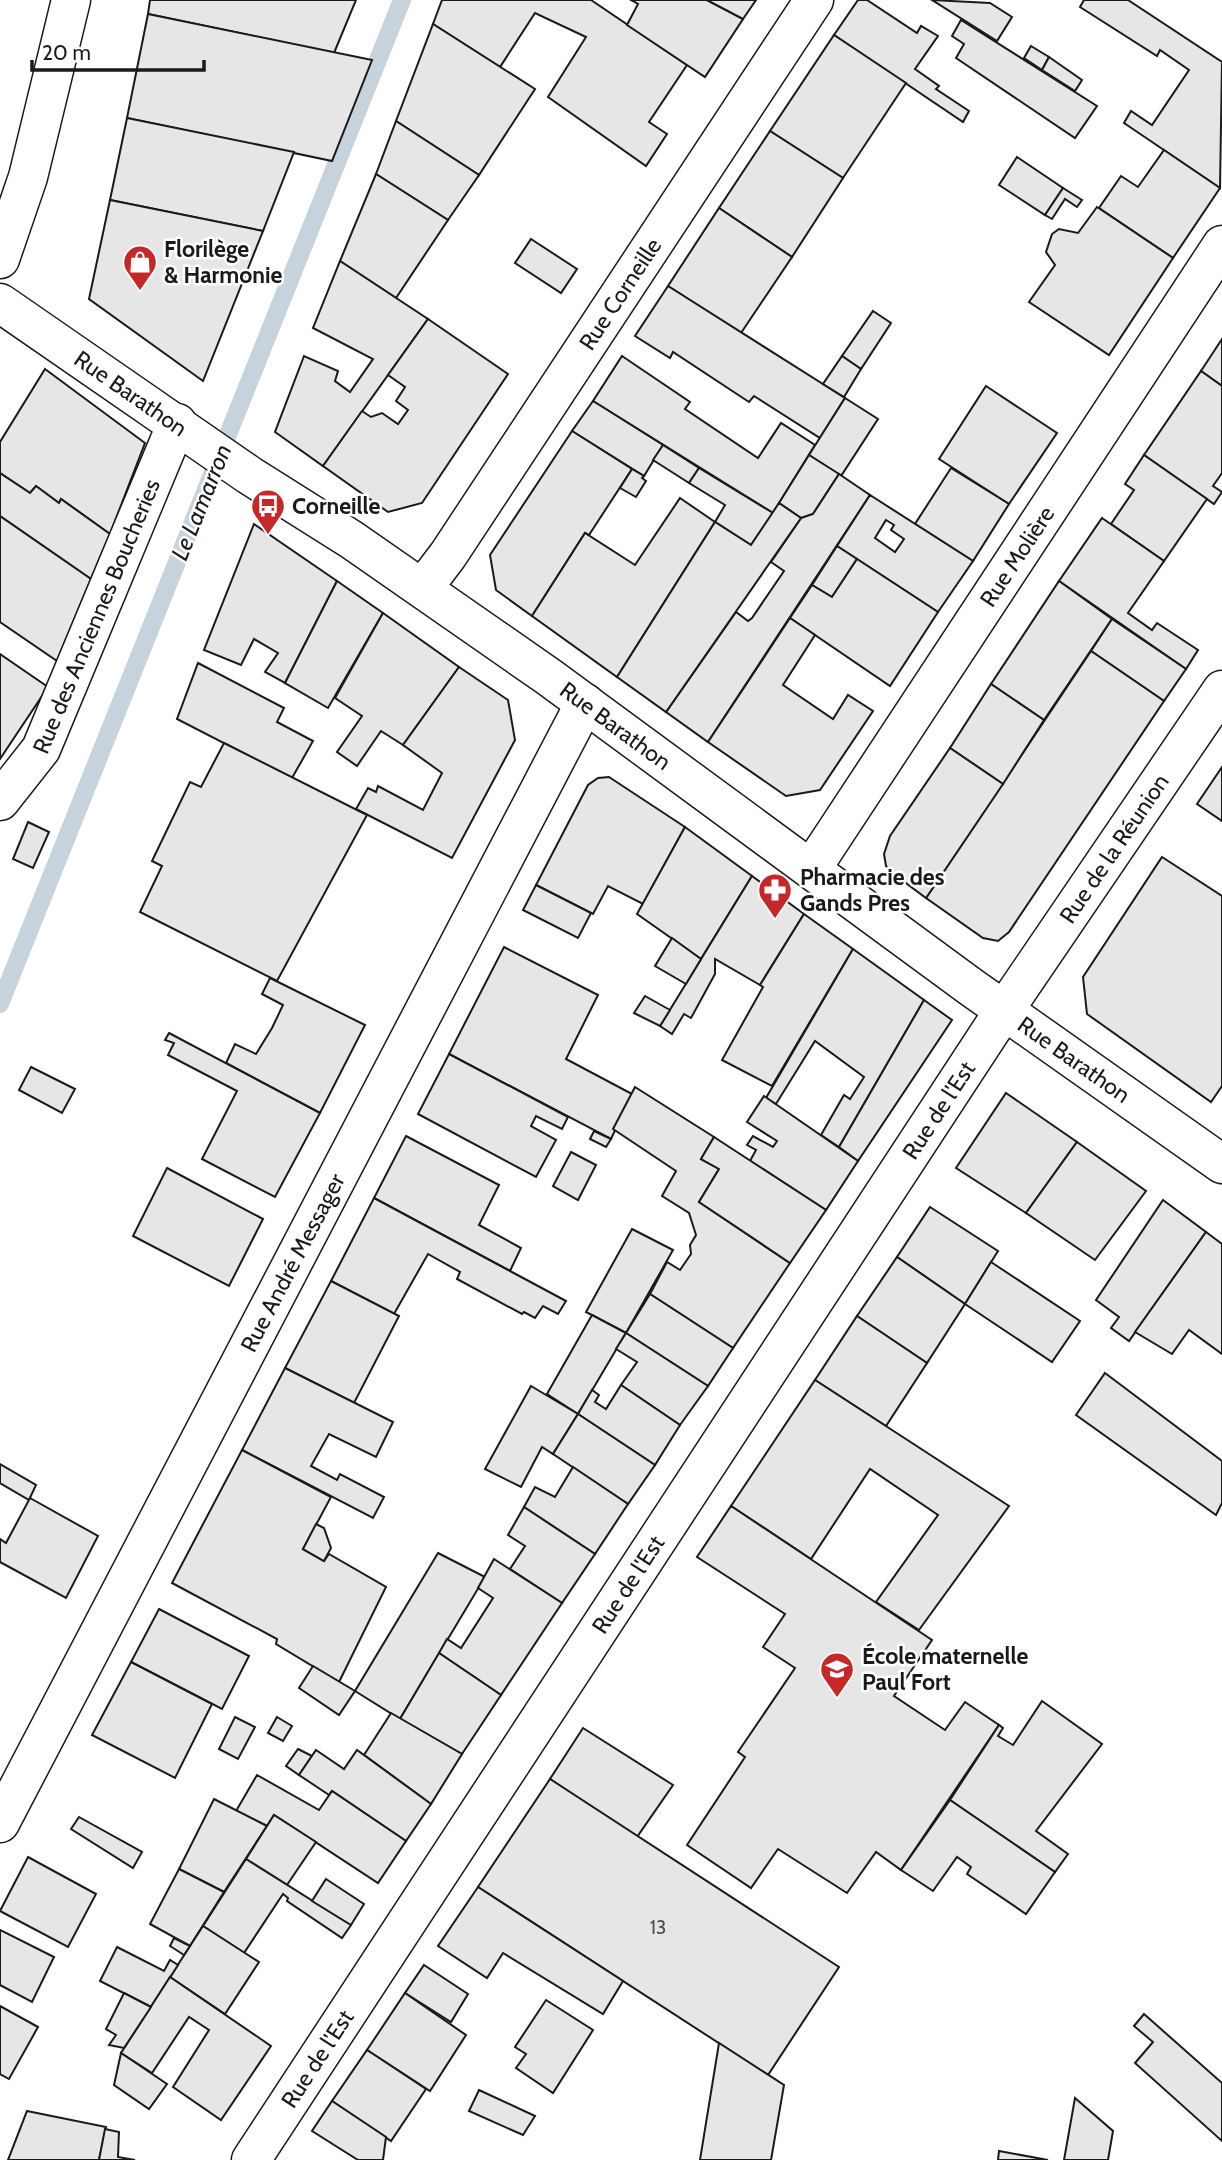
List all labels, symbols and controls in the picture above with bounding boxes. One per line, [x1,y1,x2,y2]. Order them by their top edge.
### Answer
scale bar [32,28,203,72]
text: 20 m [42,40,91,65]
street label: Rue Corneille [573,233,667,355]
place label: Florilège & Harmonie [164,235,283,289]
shop icon: Florilège & Harmonie [121,243,159,292]
street label: Rue Barathon [69,345,193,442]
water label: Le Lamarron [165,440,237,564]
street label: Rue des Anciennes Boucheries [27,475,166,758]
bus stop icon: Corneille [249,487,287,536]
place label: Corneille [292,492,381,520]
street label: Rue Molière [974,501,1060,612]
street label: Rue Barathon [554,676,677,776]
street label: Rue de la Réunion [1053,769,1175,929]
place label: Pharmacie des Gands Pres [800,863,945,917]
pharmacy icon: Pharmacie des Gands Pres [756,871,794,920]
street label: Rue Barathon [1012,1010,1136,1109]
street label: Rue de l'Est [896,1056,981,1165]
street label: Rue André Messager [235,1168,351,1357]
street label: Rue de l'Est [586,1530,670,1639]
place label: École maternelle Paul Fort [862,1642,1028,1696]
school or university icon: École maternelle Paul Fort [818,1650,856,1699]
house number: 13 [650,1916,666,1939]
street label: Rue de l'Est [275,2004,360,2113]

